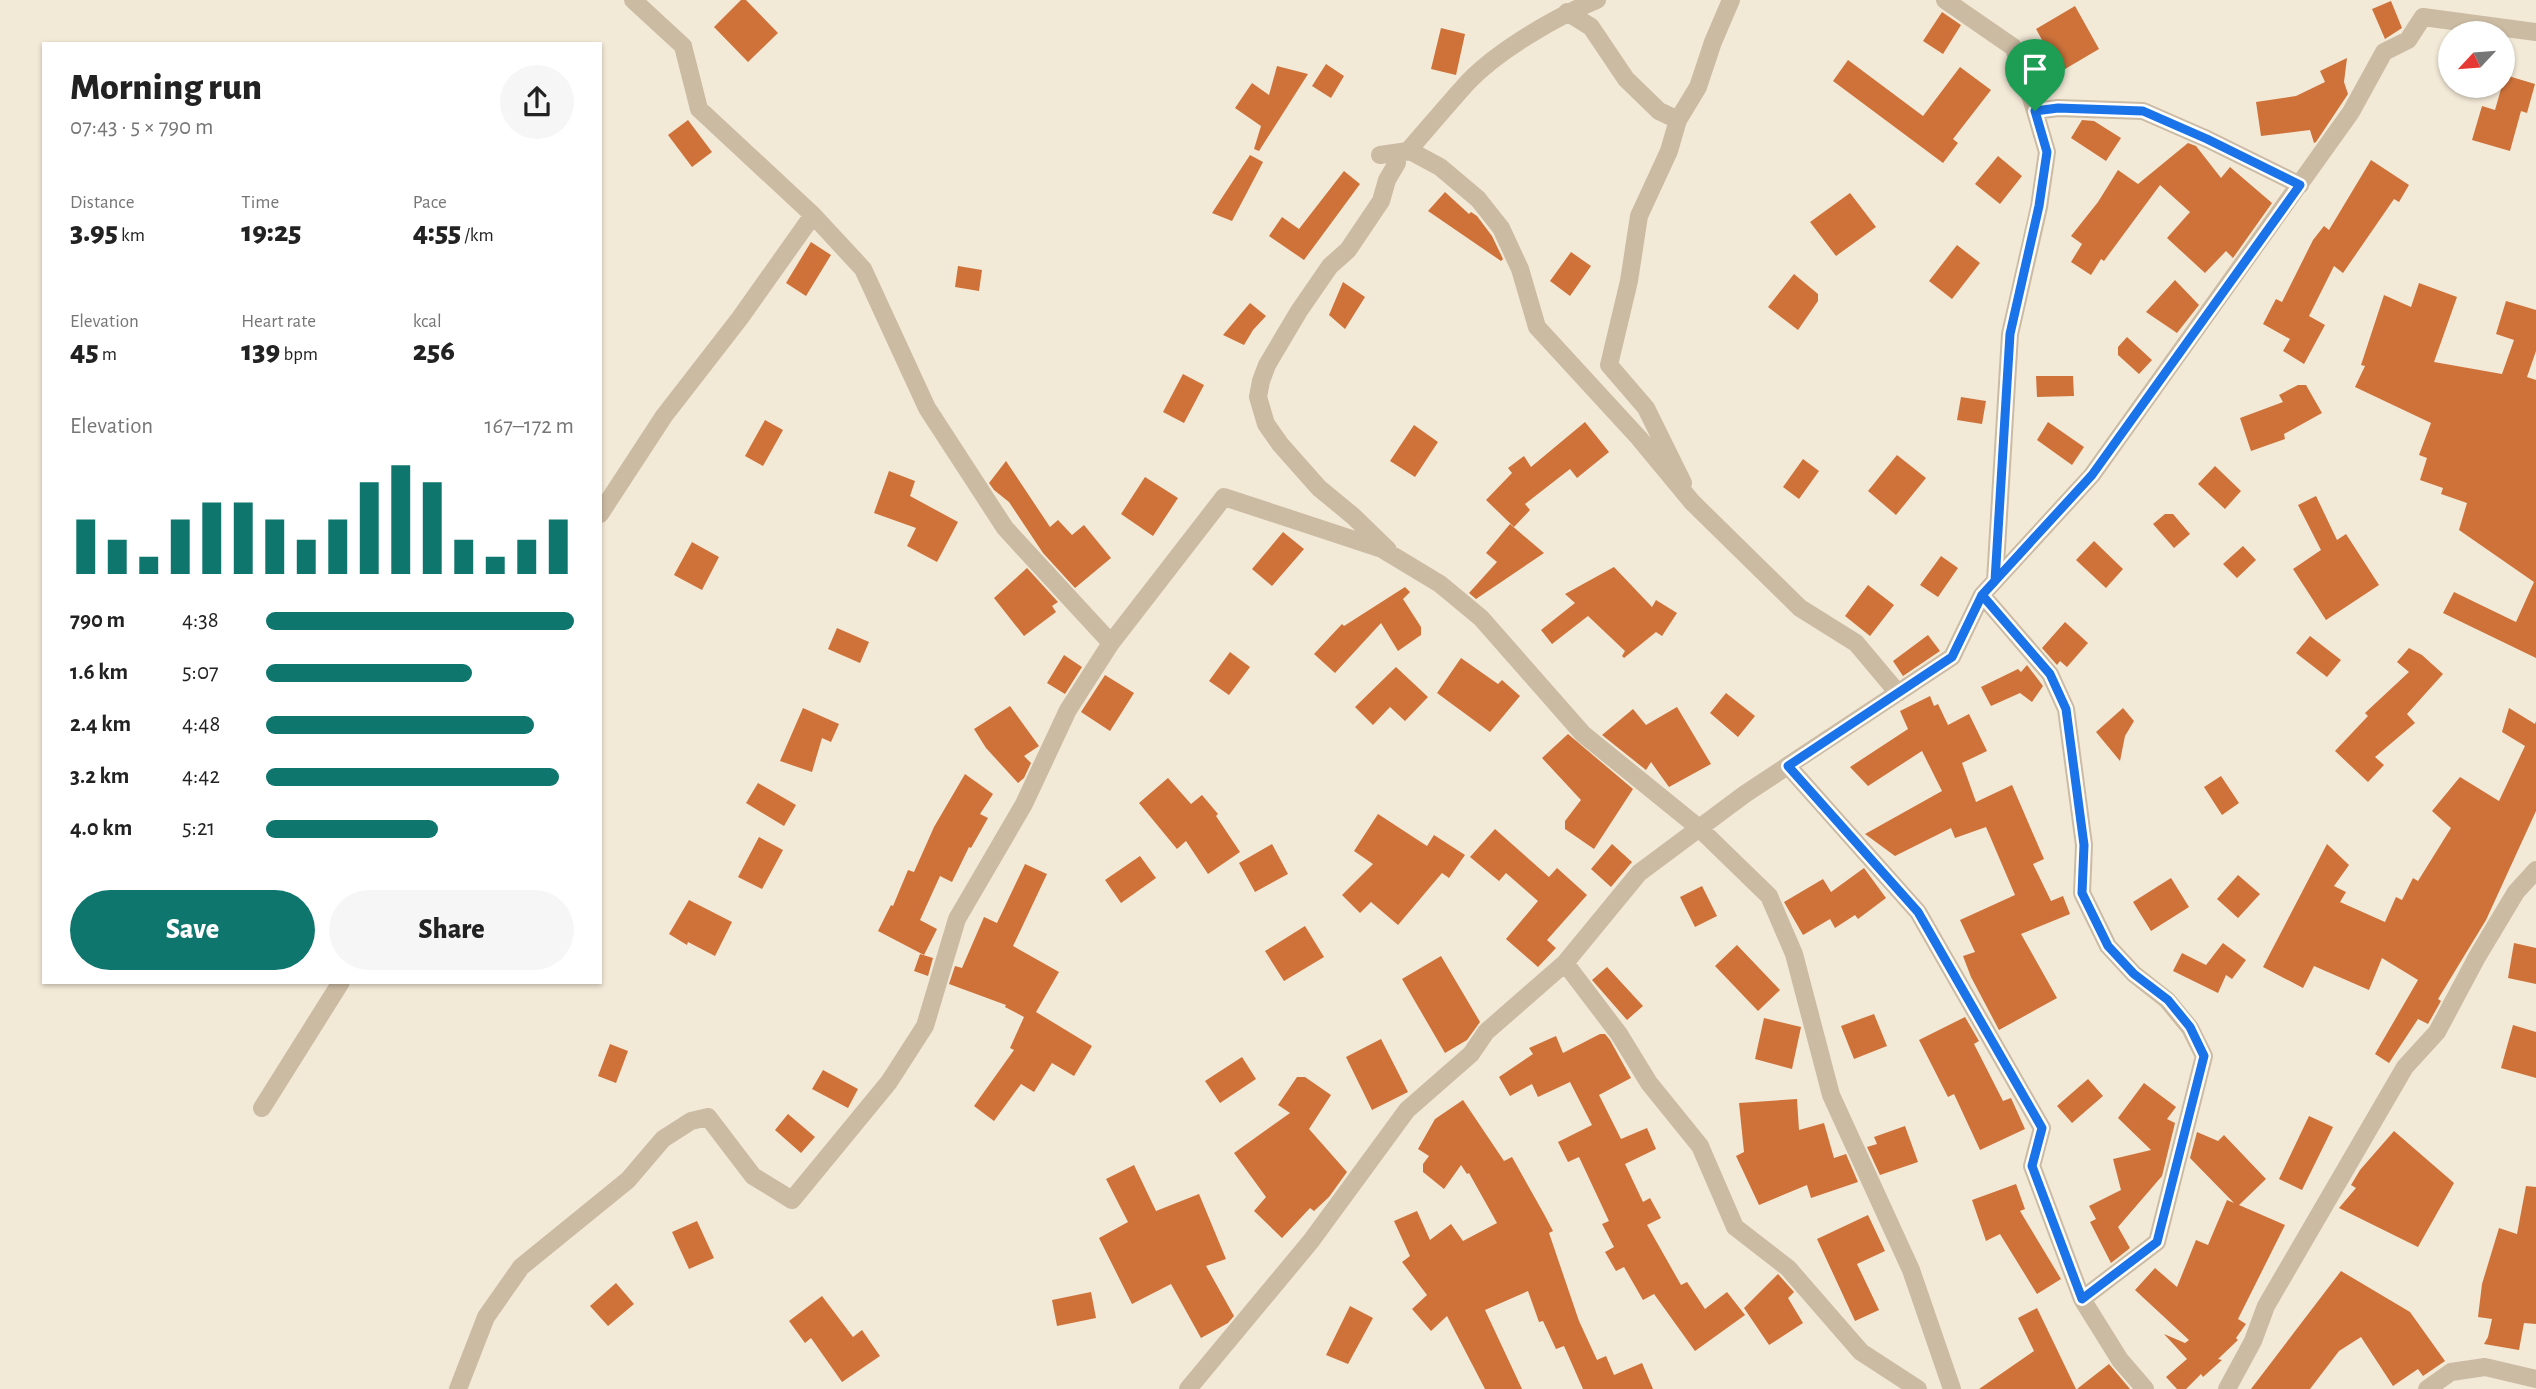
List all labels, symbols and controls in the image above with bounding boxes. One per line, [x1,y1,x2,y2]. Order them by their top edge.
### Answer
north arrow [2438,21,2515,98]
map controls [2438,21,2515,98]
pin [2005,39,2065,111]
icon: arrive [2016,50,2054,88]
button: share [500,65,574,139]
text: Morning run [70,69,262,107]
text: 07:43 · 5 × 790 m [70,116,213,139]
text: Distance [70,193,134,212]
text: Time [241,193,279,212]
text: Pace [413,193,447,212]
text: 3.95 [70,217,118,247]
text: 19:25 [241,217,301,247]
text: 4:55 [413,217,461,247]
text: km [118,226,145,245]
text: /km [461,226,494,245]
text: Elevation [70,312,139,331]
text: Heart rate [241,312,316,331]
text: kcal [413,312,442,331]
text: 45 [70,336,99,366]
text: 139 [241,336,280,366]
text: 256 [413,336,455,366]
text: m [99,345,117,364]
text: bpm [280,345,318,364]
text: Elevation [70,415,153,438]
text: 167–172 m [485,415,574,438]
text: 790 m [70,609,125,632]
text: 4:38 [182,609,219,632]
text: 1.6 km [70,661,128,684]
text: 5:07 [182,661,219,684]
text: 2.4 km [70,713,131,736]
text: 4:48 [182,713,220,736]
text: 3.2 km [70,765,129,788]
text: 4:42 [182,765,220,788]
text: 4.0 km [70,817,132,840]
text: 5:21 [182,817,215,840]
button: Save [70,890,315,970]
button: Share [329,890,574,970]

